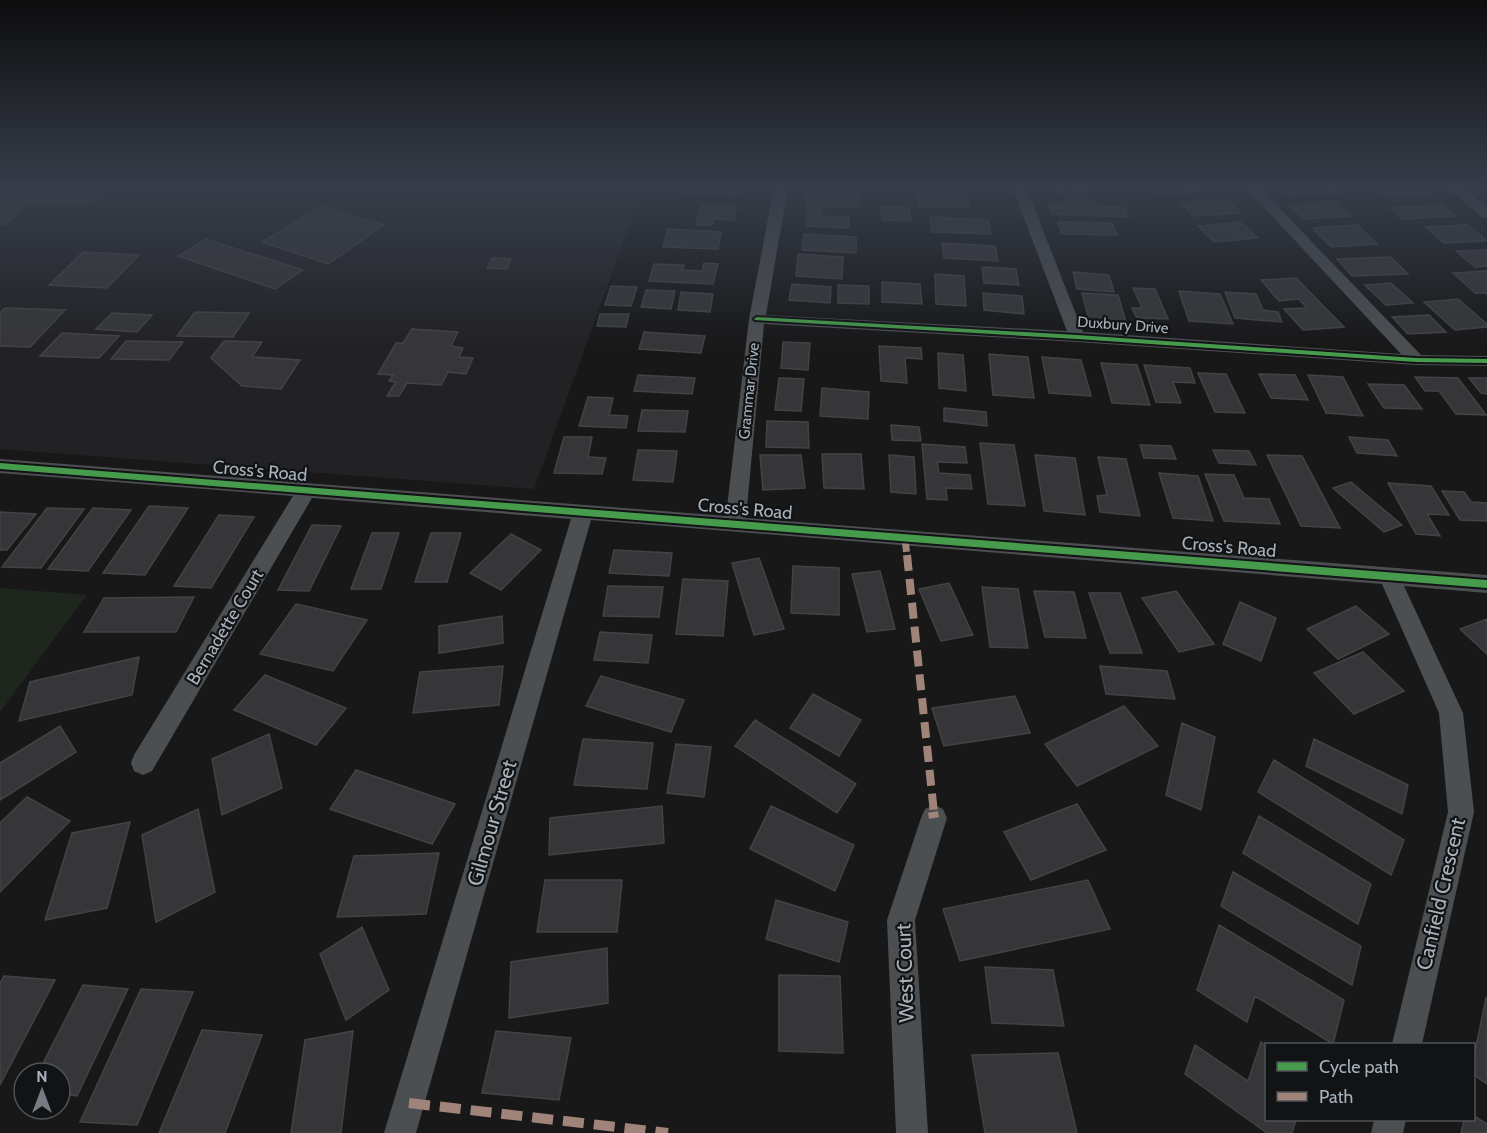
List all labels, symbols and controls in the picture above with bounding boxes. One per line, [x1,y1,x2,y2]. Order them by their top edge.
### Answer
street label: Duxbury Drive [1077,313,1169,337]
street label: Grammar Drive [735,341,763,440]
street label: Cross's Road [212,456,308,486]
street label: Cross's Road [697,494,793,524]
street label: Cross's Road [1181,532,1277,562]
street label: Bernadette Court [182,565,268,689]
street label: Gilmour Street [462,757,521,889]
street label: Canfield Crescent [1411,815,1470,972]
street label: West Court [890,923,919,1023]
legend [1265,1043,1475,1121]
text: Cycle path [1319,1056,1399,1078]
north arrow [12,1061,72,1121]
text: N [36,1067,48,1086]
text: Path [1319,1086,1353,1108]

